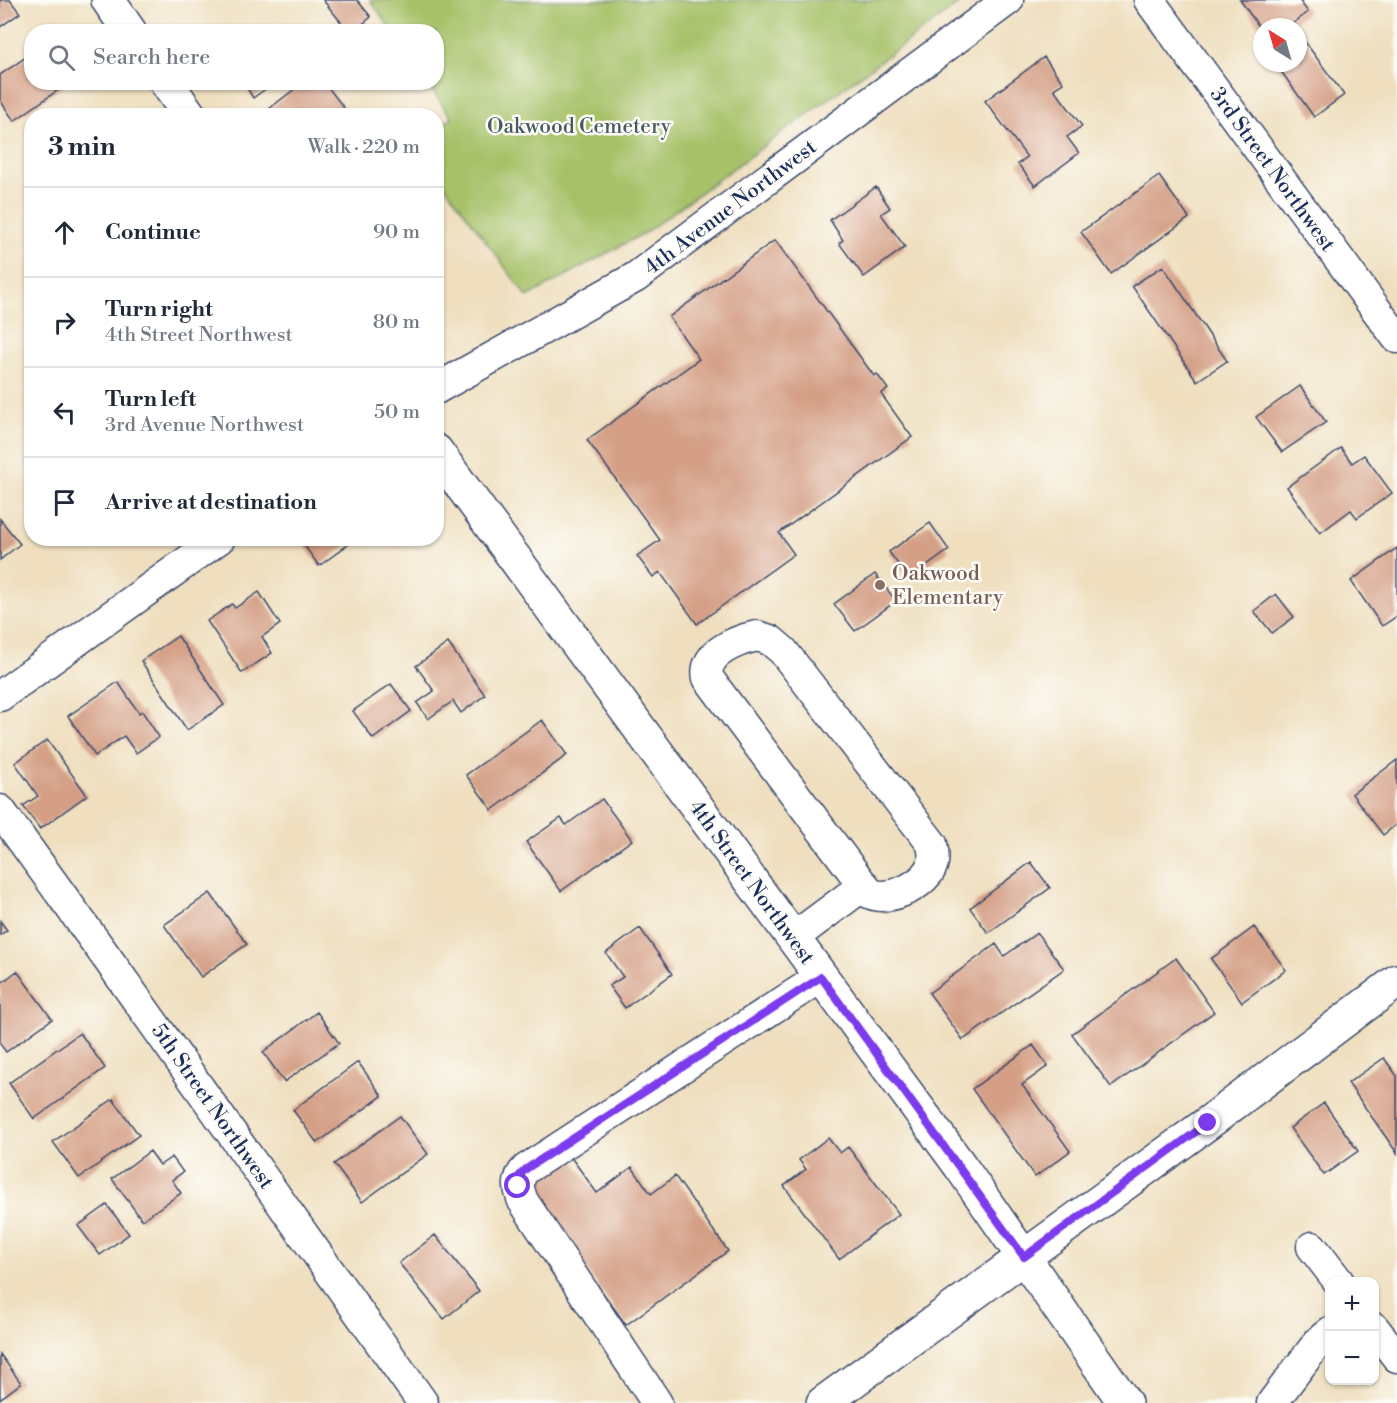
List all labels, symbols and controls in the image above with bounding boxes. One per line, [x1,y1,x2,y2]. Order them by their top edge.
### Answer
north arrow [1253,18,1307,72]
search box [24,24,444,90]
icon: search [45,41,78,74]
text: Search here [93,44,210,71]
street label: 3rd Street Northwest [1204,82,1341,257]
park label: Oakwood Cemetery [487,114,672,140]
text: 3 min [48,131,116,163]
street label: 4th Avenue Northwest [639,134,822,281]
text: Walk · 220 m [307,135,420,160]
icon: ahead [48,216,81,249]
text: Continue [105,219,201,246]
text: 90 m [373,220,420,245]
text: Turn right [105,296,213,323]
icon: right [48,306,81,339]
text: 80 m [373,310,420,335]
text: 4th Street Northwest [105,323,293,348]
text: Turn left [105,386,196,413]
icon: left [48,396,81,429]
text: 50 m [374,400,420,425]
text: 3rd Avenue Northwest [105,413,304,438]
icon: arrive [48,486,81,519]
text: Arrive at destination [105,489,317,516]
place label: Oakwood Elementary [892,561,1004,611]
marker: Oakwood Elementary [873,578,887,592]
street label: 4th Street Northwest [683,795,820,970]
street label: 5th Street Northwest [145,1019,279,1195]
route end [1194,1109,1220,1135]
route start [504,1172,530,1198]
map controls [1325,1277,1379,1385]
button: + [1325,1277,1379,1331]
button: − [1325,1331,1379,1385]

